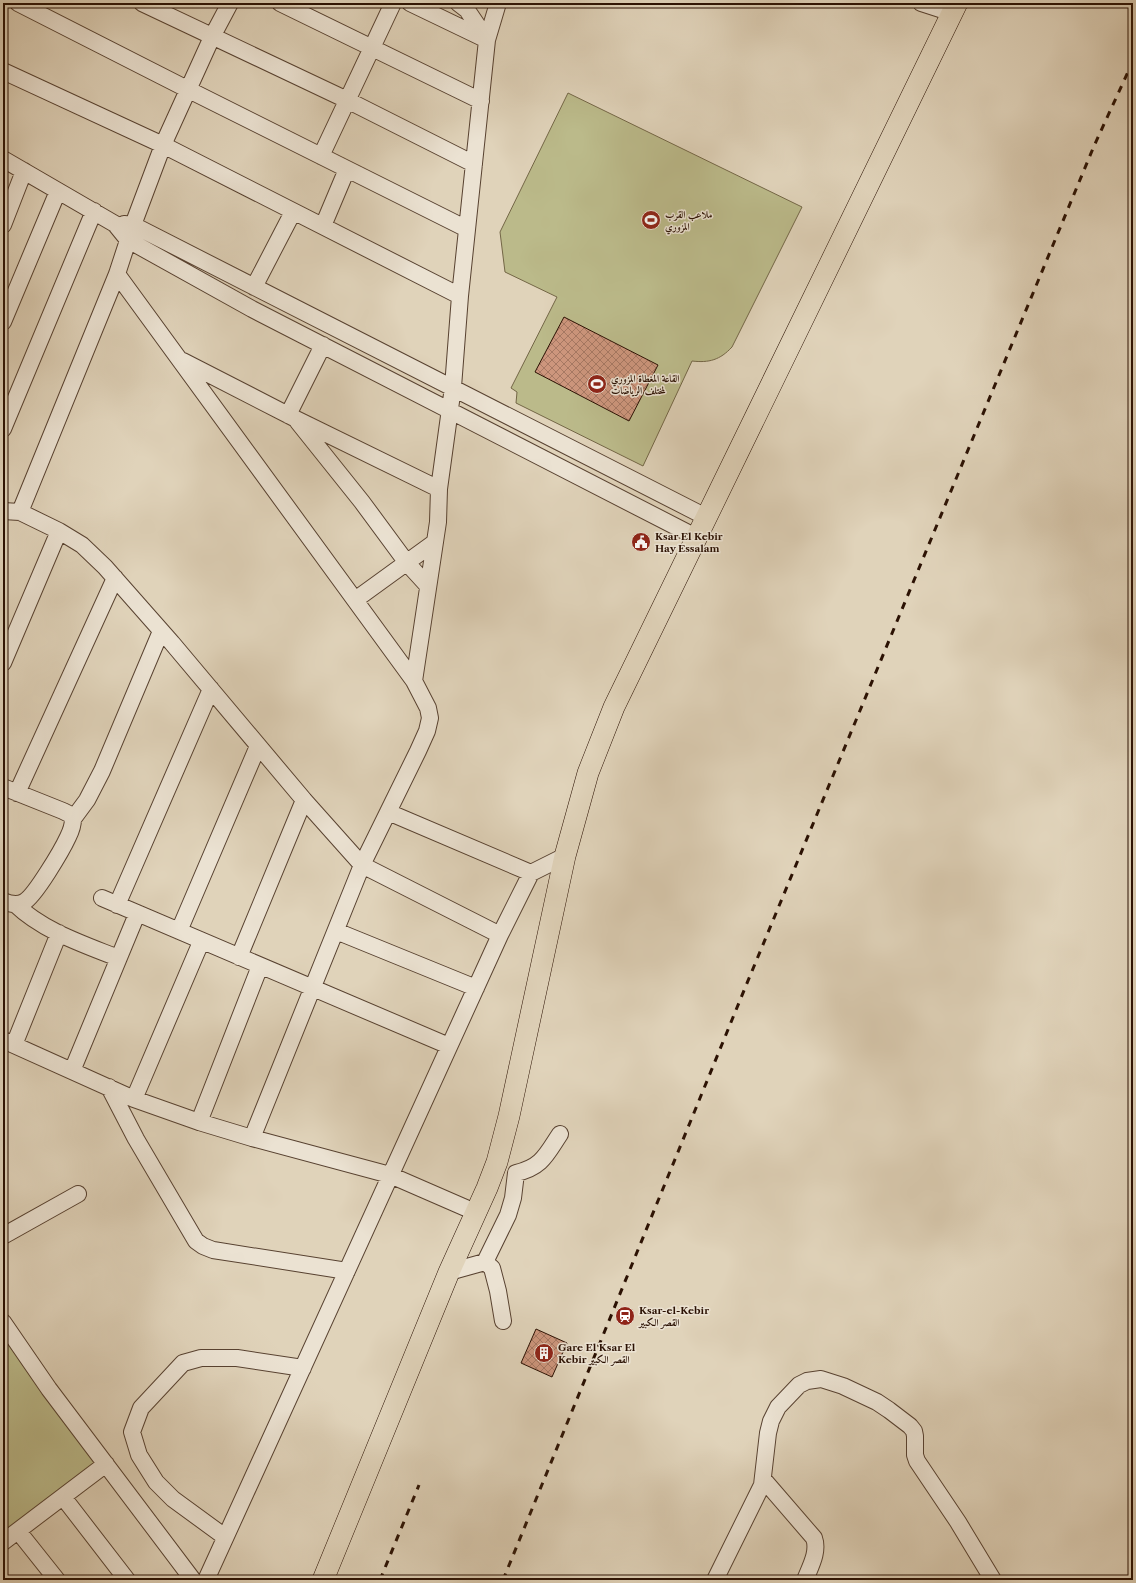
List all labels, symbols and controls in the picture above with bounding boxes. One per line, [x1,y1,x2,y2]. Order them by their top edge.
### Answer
place label: ملاعب القرب المزوري [665,208,712,235]
sports icon: ملاعب القرب المزوري [640,209,662,231]
place label: القاعة المغطاة المزوري لمختلف الرياضات [611,372,679,397]
sports icon: القاعة المغطاة المزوري لمختلف الرياضات [586,373,608,395]
place label: Ksar El Kebir Hay Essalam [655,530,723,555]
public building icon: Ksar El Kebir Hay Essalam [630,531,652,553]
place label: Ksar-el-Kebir القصر الكبير [638,1304,709,1329]
station icon: Ksar-el-Kebir القصر الكبير [614,1305,636,1327]
place label: Gare El Ksar El Kebir القصر الكبير [558,1341,636,1366]
building icon: Gare El Ksar El Kebir القصر الكبير [533,1342,555,1364]

